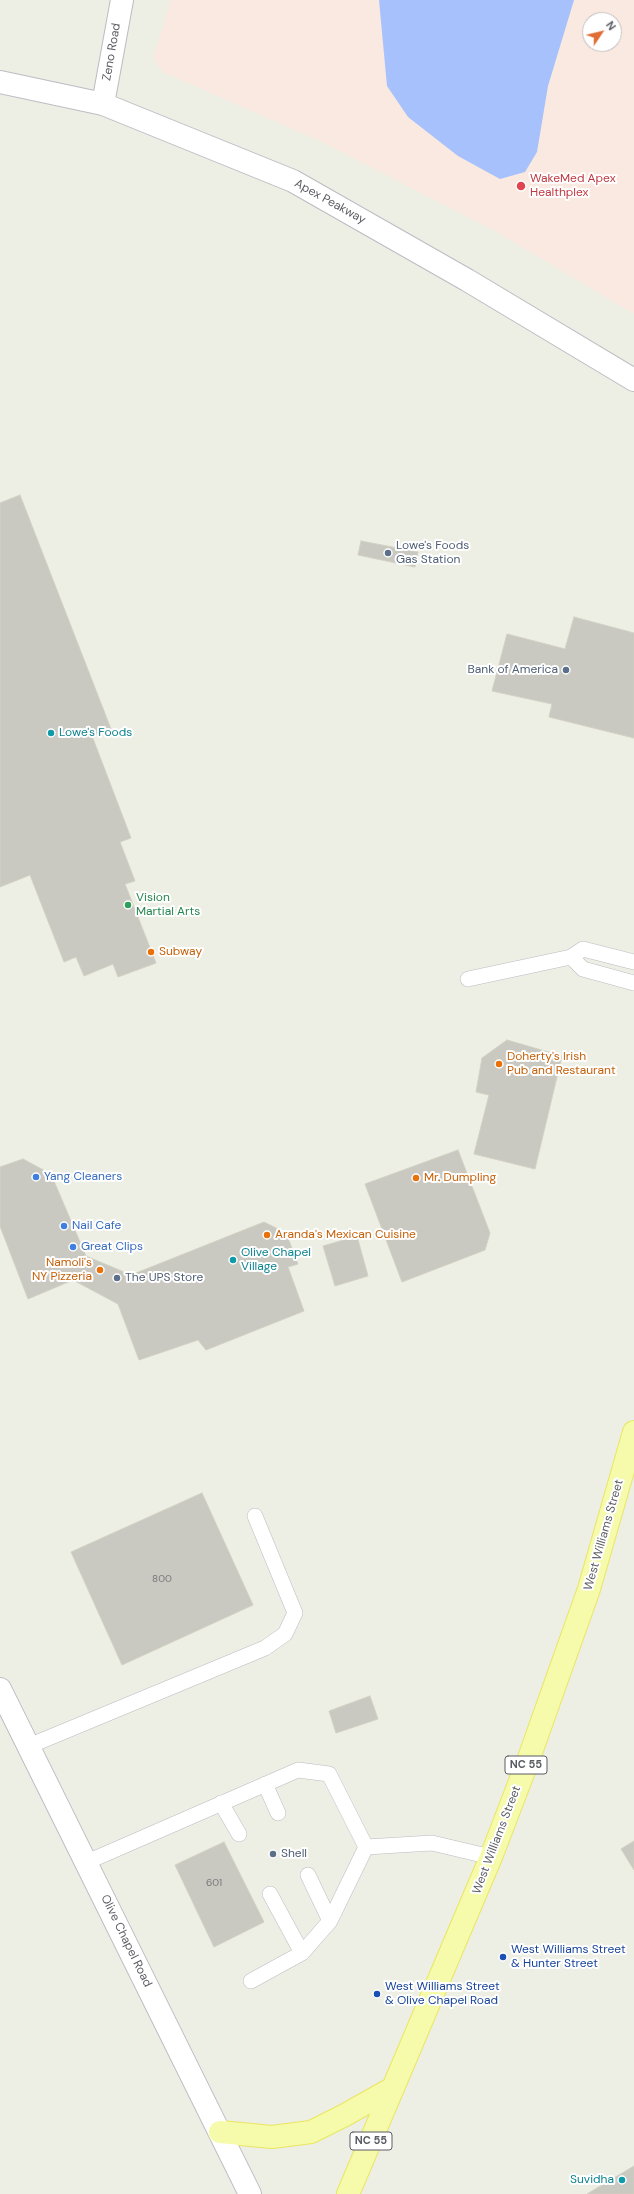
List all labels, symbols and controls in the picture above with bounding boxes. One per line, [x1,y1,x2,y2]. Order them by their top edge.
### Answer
north arrow [582,12,622,52]
text: N [603,18,619,33]
street label: Zeno Road [100,22,124,82]
place label: WakeMed Apex Healthplex [530,172,616,200]
street label: Apex Peakway [292,177,368,227]
marker: WakeMed Apex Healthplex [515,180,527,192]
place label: Lowe's Foods Gas Station [396,539,469,567]
marker: Lowe's Foods Gas Station [383,548,393,558]
place label: Bank of America [468,663,558,677]
marker: Bank of America [561,665,571,675]
place label: Lowe's Foods [59,726,132,740]
marker: Lowe's Foods [46,728,56,738]
place label: Vision Martial Arts [136,891,200,919]
marker: Vision Martial Arts [123,900,133,910]
place label: Subway [159,945,202,959]
marker: Subway [146,947,156,957]
place label: Doherty's Irish Pub and Restaurant [507,1050,616,1078]
marker: Doherty's Irish Pub and Restaurant [494,1059,504,1069]
place label: Yang Cleaners [44,1170,122,1184]
place label: Mr. Dumpling [424,1171,496,1185]
marker: Yang Cleaners [31,1172,41,1182]
marker: Mr. Dumpling [411,1173,421,1183]
place label: Nail Cafe [72,1219,121,1233]
marker: Nail Cafe [59,1221,69,1231]
place label: Aranda's Mexican Cuisine [275,1228,416,1242]
marker: Aranda's Mexican Cuisine [262,1230,272,1240]
place label: Great Clips [81,1240,143,1254]
marker: Great Clips [68,1242,78,1252]
place label: Olive Chapel Village [241,1246,311,1274]
marker: Olive Chapel Village [228,1255,238,1265]
place label: Namoli's NY Pizzeria [32,1256,92,1284]
marker: Namoli's NY Pizzeria [95,1265,105,1275]
place label: The UPS Store [125,1271,203,1285]
marker: The UPS Store [112,1273,122,1283]
street label: West Williams Street [581,1478,627,1592]
house number: 800 [152,1573,172,1585]
road number: NC 55 [505,1756,547,1774]
street label: West Williams Street [470,1784,524,1896]
place label: Shell [281,1847,307,1861]
marker: Shell [268,1849,278,1859]
house number: 601 [206,1877,222,1889]
street label: Olive Chapel Road [97,1892,155,1990]
place label: West Williams Street & Hunter Street [511,1943,626,1971]
marker: West Williams Street & Hunter Street [498,1952,508,1962]
place label: West Williams Street & Olive Chapel Road [385,1980,500,2008]
marker: West Williams Street & Olive Chapel Road [372,1989,382,1999]
road number: NC 55 [350,2132,392,2150]
place label: Suvidha [570,2173,614,2187]
marker: Suvidha [617,2175,627,2185]

